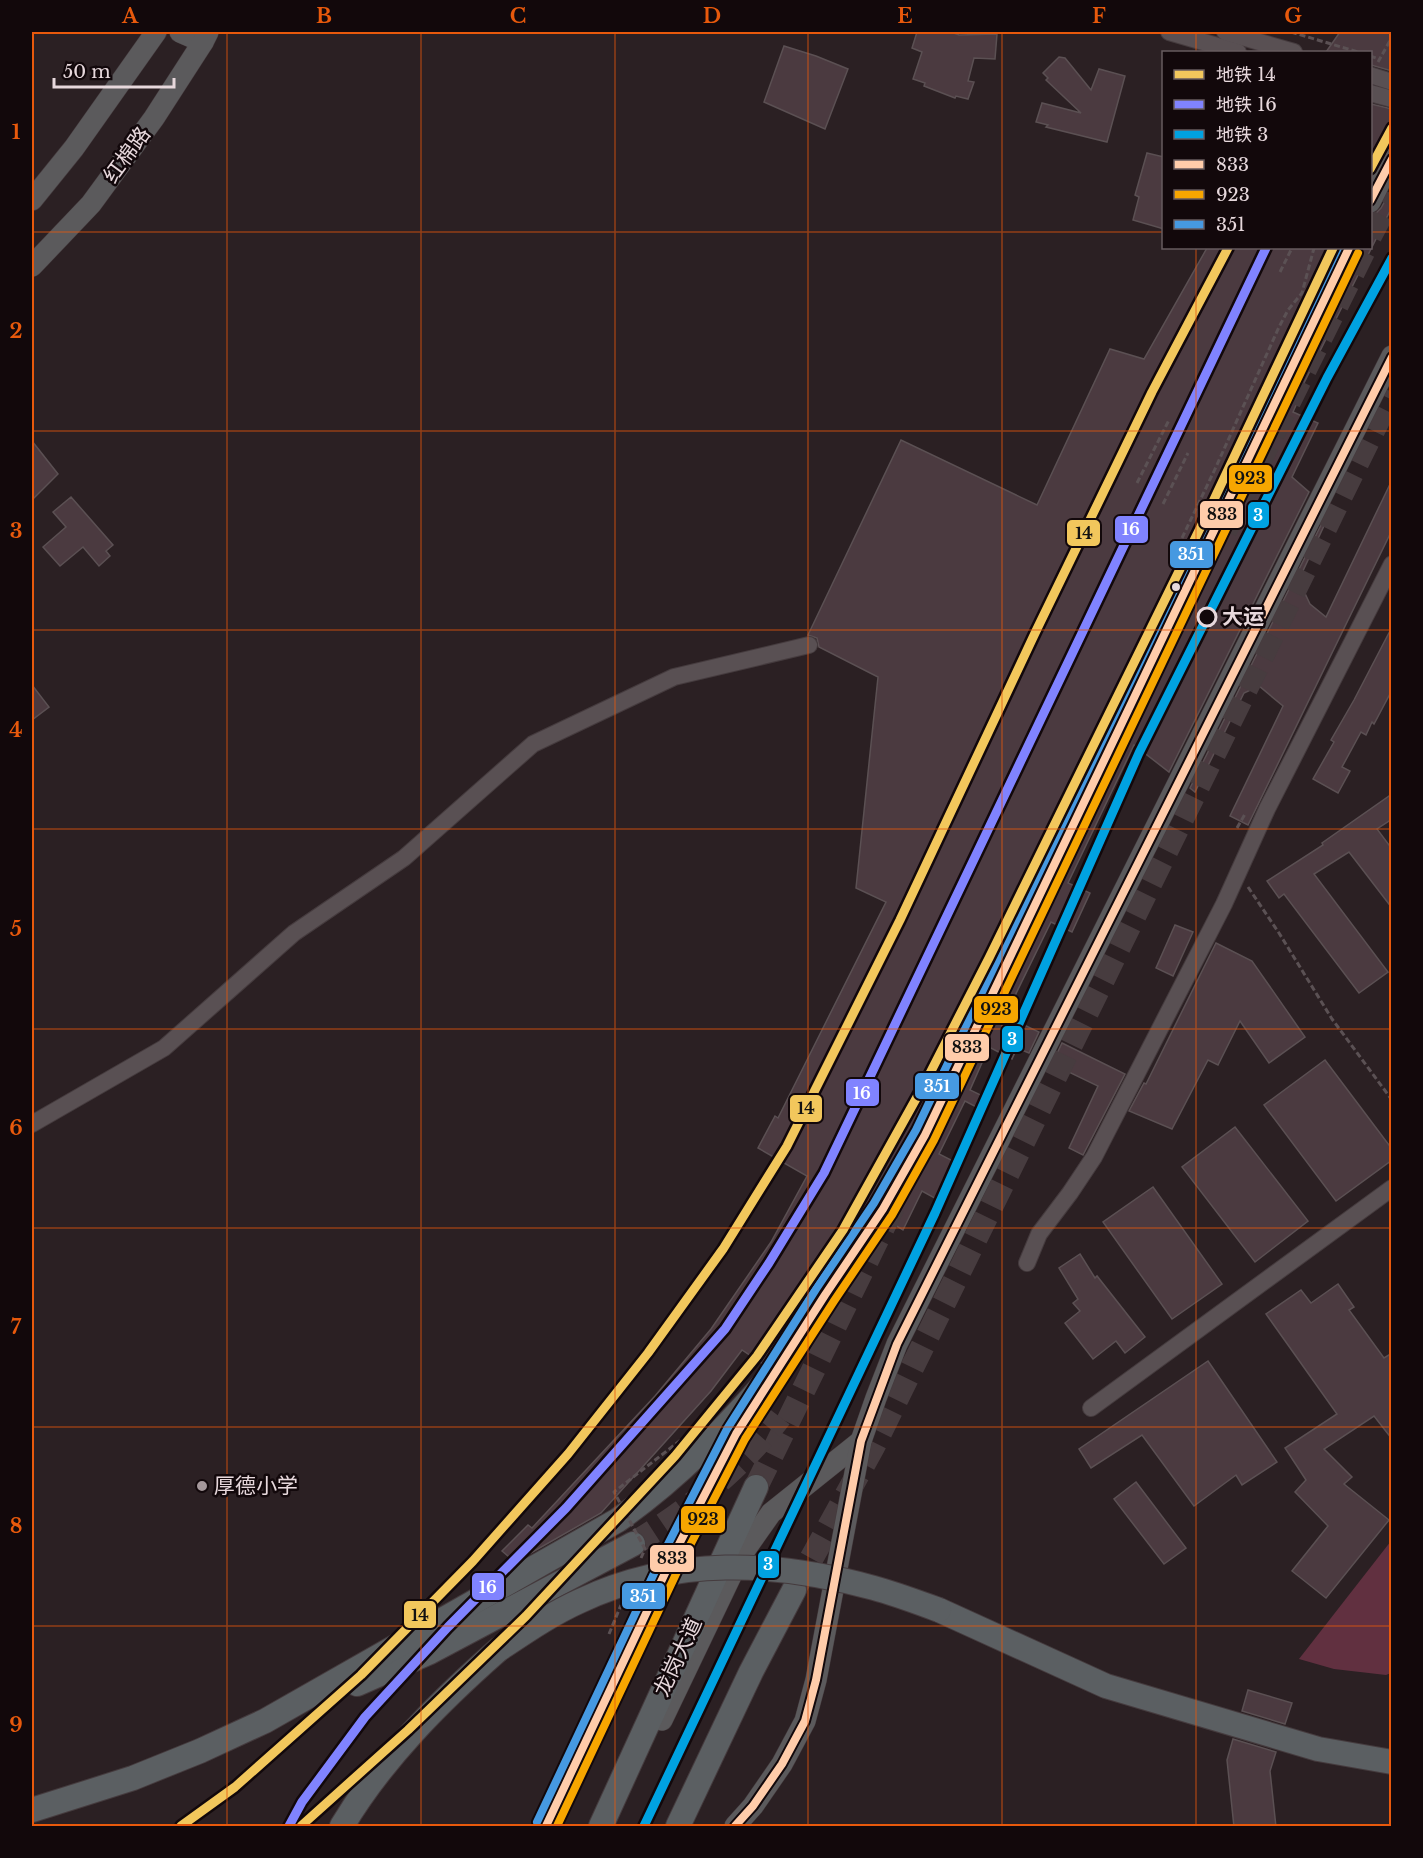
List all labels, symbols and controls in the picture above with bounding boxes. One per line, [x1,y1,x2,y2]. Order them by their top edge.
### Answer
text: A [121,4,139,28]
text: B [316,4,332,28]
text: C [510,4,526,28]
text: D [703,4,721,28]
text: E [897,4,913,28]
text: F [1092,4,1106,28]
text: G [1284,4,1302,28]
scale bar [54,51,174,89]
legend [1162,51,1372,249]
text: 50 m [63,61,111,83]
text: 地铁 14 [1216,64,1276,86]
text: 地铁 16 [1216,94,1277,116]
text: 1 [12,120,21,144]
street label: 红棉路 [98,122,156,188]
text: 地铁 3 [1216,124,1268,146]
text: 833 [1216,154,1249,176]
text: 923 [1216,184,1250,206]
text: 351 [1216,214,1245,236]
text: 2 [9,319,23,343]
line badge: 923 [1228,464,1273,493]
text: 923 [1234,468,1266,488]
line badge: 833 [1199,500,1244,529]
line badge: 3 [1247,501,1270,529]
text: 833 [1207,504,1237,524]
text: 3 [1253,505,1263,525]
line badge: 16 [1114,515,1149,544]
text: 3 [10,519,22,543]
line badge: 14 [1066,519,1101,547]
text: 16 [1122,519,1140,539]
text: 14 [1075,523,1093,543]
line badge: 351 [1169,540,1214,569]
text: 351 [1178,544,1204,564]
unlabelled marker [1170,581,1182,593]
place label: 大运 [1222,604,1264,630]
marker: 大运 [1197,607,1217,627]
text: 4 [9,718,23,742]
text: 5 [10,917,22,941]
line badge: 923 [973,995,1019,1024]
text: 923 [980,999,1012,1019]
line badge: 3 [1001,1025,1024,1053]
text: 3 [1007,1029,1017,1049]
line badge: 833 [944,1033,990,1062]
text: 833 [952,1037,982,1057]
line badge: 351 [914,1072,960,1100]
text: 351 [924,1076,950,1096]
line badge: 16 [845,1078,880,1107]
text: 16 [853,1083,871,1103]
line badge: 14 [789,1094,823,1123]
text: 14 [797,1098,815,1118]
text: 6 [9,1116,23,1140]
text: 7 [11,1315,22,1339]
place label: 厚德小学 [214,1473,298,1499]
marker: 厚德小学 [195,1479,209,1493]
line badge: 923 [680,1505,726,1534]
text: 923 [687,1509,719,1529]
text: 8 [10,1514,22,1538]
line badge: 833 [649,1544,695,1573]
text: 833 [657,1548,687,1568]
line badge: 3 [757,1550,780,1579]
text: 3 [763,1554,773,1574]
line badge: 16 [471,1572,505,1601]
text: 16 [479,1577,497,1597]
line badge: 351 [621,1582,666,1610]
text: 351 [630,1586,656,1606]
line badge: 14 [403,1600,437,1629]
text: 14 [411,1605,429,1625]
street label: 龙岗大道 [648,1613,708,1701]
text: 9 [9,1713,23,1737]

